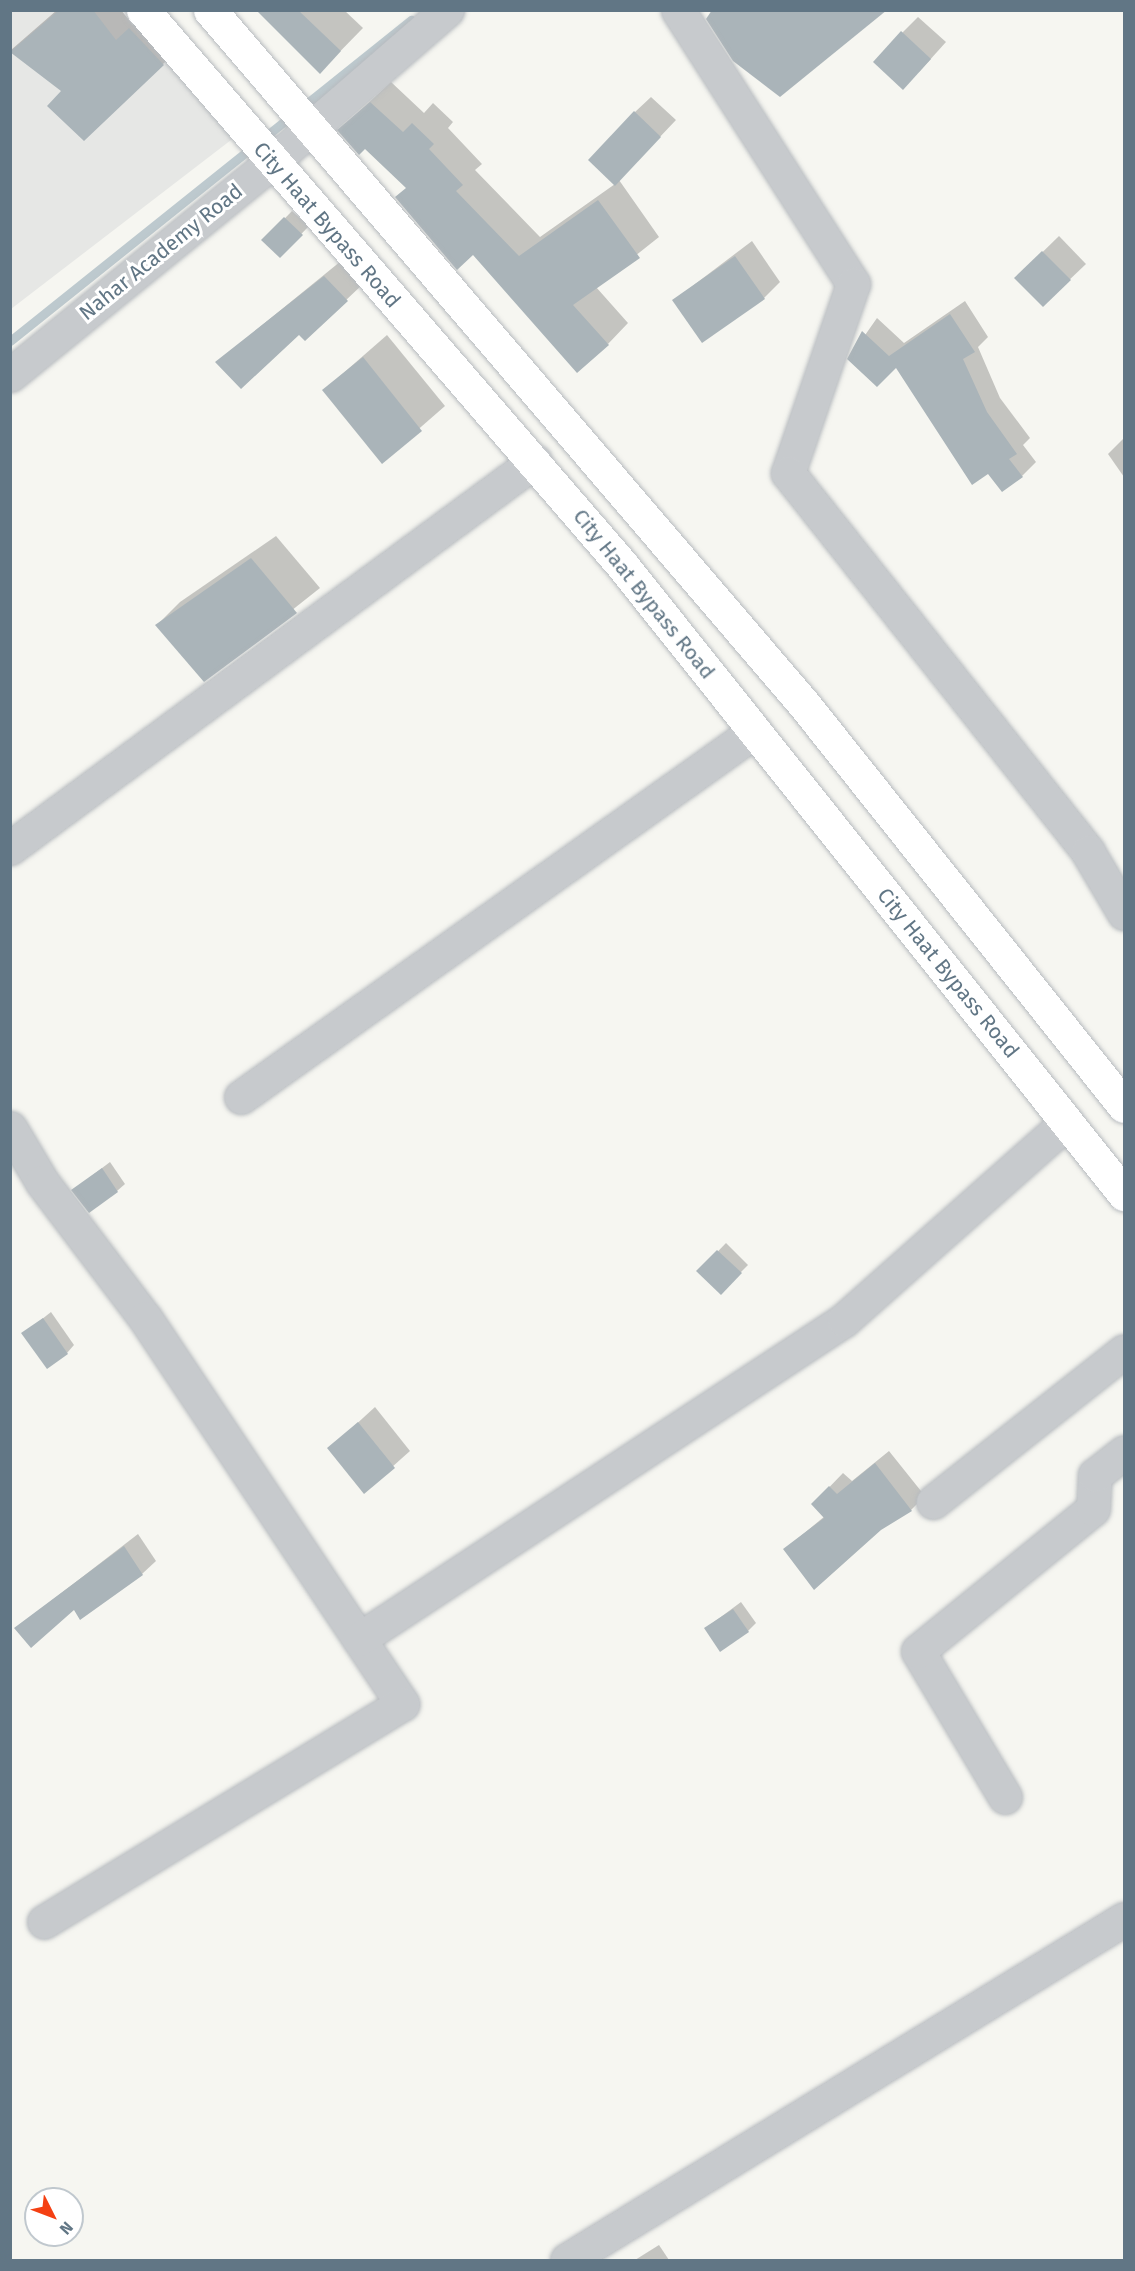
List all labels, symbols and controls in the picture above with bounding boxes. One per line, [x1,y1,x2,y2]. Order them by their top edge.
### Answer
street label: City Haat Bypass Road [248,137,406,313]
street label: Nahar Academy Road [74,178,248,326]
street label: City Haat Bypass Road [568,504,720,684]
street label: City Haat Bypass Road [872,883,1024,1063]
north arrow [24,2187,84,2247]
text: N [56,2218,77,2238]

